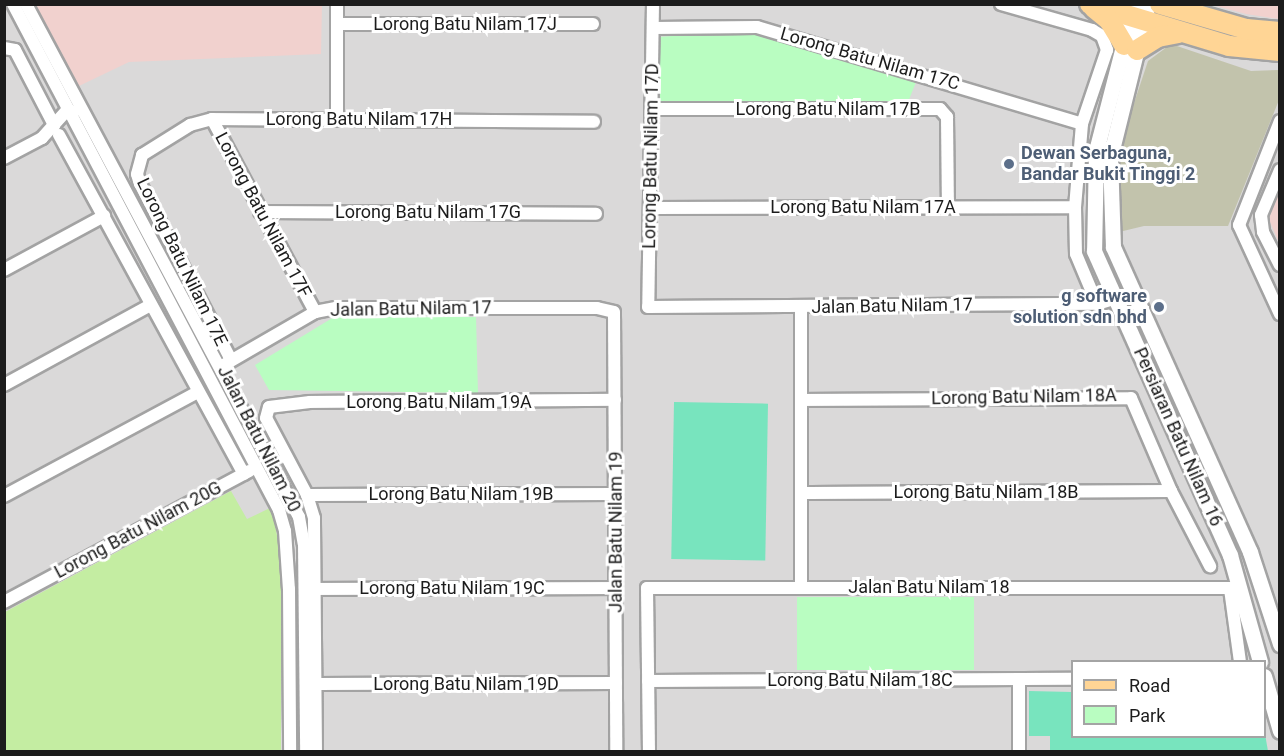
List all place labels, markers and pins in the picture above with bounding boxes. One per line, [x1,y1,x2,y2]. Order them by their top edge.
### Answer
place label: Dewan Serbaguna, Bandar Bukit Tinggi 2 [1021,143,1196,186]
marker: Dewan Serbaguna, Bandar Bukit Tinggi 2 [1002,157,1016,171]
place label: g software solution sdn bhd [1013,286,1147,328]
marker: g software solution sdn bhd [1152,300,1166,314]

